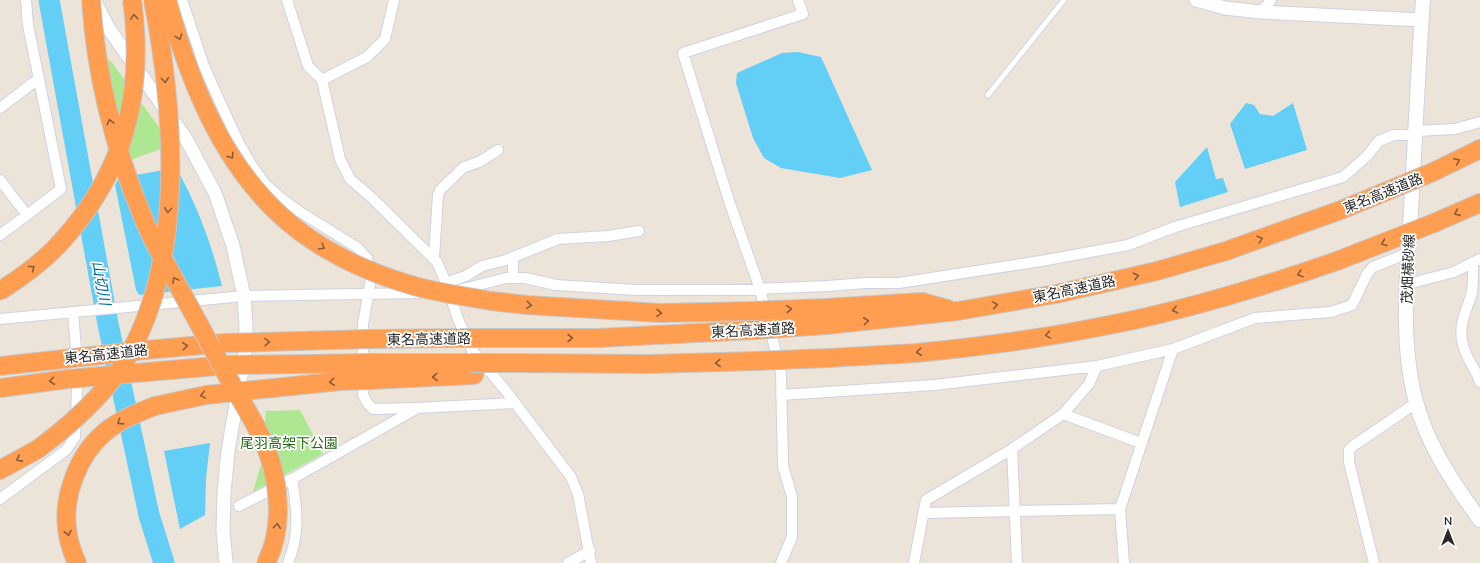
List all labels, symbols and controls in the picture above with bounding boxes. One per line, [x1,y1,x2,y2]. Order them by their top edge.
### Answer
one-way arrow [130,14,139,20]
one-way arrow [174,34,183,41]
one-way arrow [161,77,170,83]
one-way arrow [106,119,115,126]
one-way arrow [226,152,234,159]
one-way arrow [1452,158,1460,166]
street label: 東名高速道路 [1341,169,1426,218]
one-way arrow [163,207,172,213]
one-way arrow [1453,208,1461,216]
street label: 茂畑横砂線 [1398,234,1419,304]
one-way arrow [1257,235,1264,244]
one-way arrow [1381,238,1388,246]
one-way arrow [318,242,325,249]
water label: 山切川 [87,259,115,309]
one-way arrow [27,266,34,273]
one-way arrow [1297,269,1304,277]
street label: 東名高速道路 [1031,271,1117,308]
one-way arrow [1133,272,1139,280]
one-way arrow [172,277,180,285]
one-way arrow [526,301,532,310]
one-way arrow [992,301,998,310]
one-way arrow [786,305,792,314]
one-way arrow [1172,306,1179,314]
one-way arrow [656,309,662,317]
one-way arrow [863,317,869,326]
street label: 東名高速道路 [711,319,795,342]
street label: 東名高速道路 [387,329,471,350]
one-way arrow [1045,330,1051,339]
one-way arrow [567,334,573,342]
one-way arrow [264,338,270,346]
street label: 東名高速道路 [63,341,149,368]
one-way arrow [181,342,188,351]
one-way arrow [916,347,922,356]
one-way arrow [715,358,721,367]
one-way arrow [432,372,438,381]
one-way arrow [49,376,55,385]
one-way arrow [329,378,335,387]
one-way arrow [200,391,206,399]
one-way arrow [117,417,124,425]
park label: 尾羽高架下公園 [240,434,338,453]
one-way arrow [16,455,23,462]
north arrow [1428,511,1468,551]
text: N [1444,514,1452,529]
one-way arrow [272,523,281,529]
one-way arrow [63,530,72,536]

